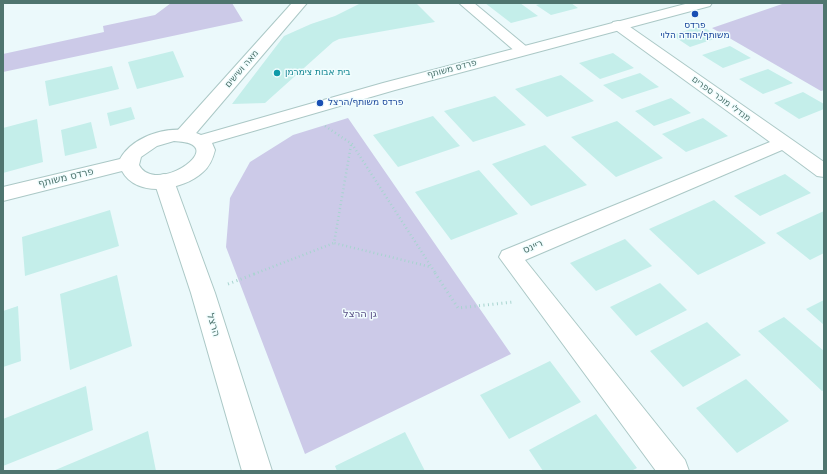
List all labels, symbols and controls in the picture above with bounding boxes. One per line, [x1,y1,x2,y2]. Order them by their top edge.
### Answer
marker: פרדס משותף/יהודה הלוי [690,9,700,19]
place label: פרדס משותף/יהודה הלוי [660,21,730,42]
street label: מאה ושישים [223,48,261,90]
street label: פרדס משותף [426,57,478,81]
marker: בית אבות צימרמן [272,68,282,78]
place label: בית אבות צימרמן [285,68,351,78]
street label: מנדלי מוכר ספרים [689,74,753,124]
marker: פרדס משותף/הרצל [315,98,325,108]
place label: פרדס משותף/הרצל [328,98,403,108]
street label: פרדס משותף [37,166,95,190]
street label: ריינס [521,237,545,257]
park label: גן הרצל [343,308,377,320]
street label: הרצל [204,312,222,338]

